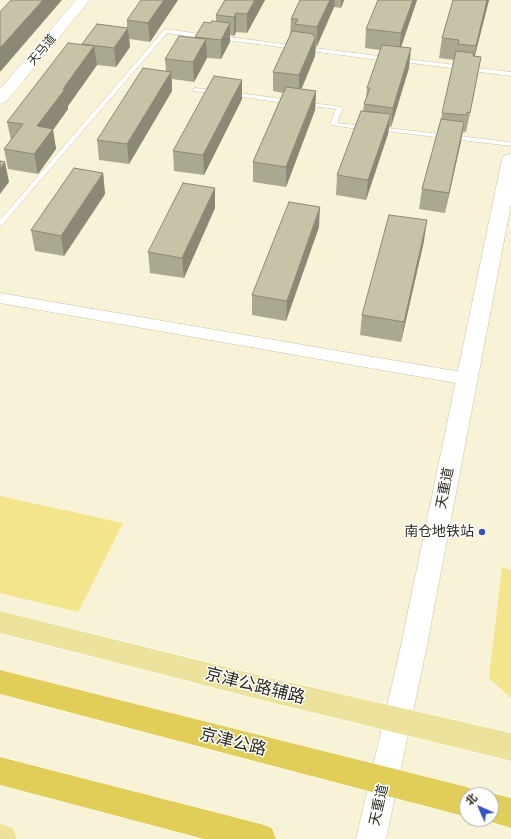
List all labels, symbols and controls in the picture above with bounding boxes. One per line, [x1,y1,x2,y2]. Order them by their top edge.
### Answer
street label: 天马道 [25,32,59,68]
street label: 天重道 [433,466,457,510]
place label: 南仓地铁站 [404,524,474,540]
marker: 南仓地铁站 [477,527,487,537]
street label: 京津公路辅路 [203,664,307,708]
street label: 京津公路 [198,724,268,760]
street label: 天重道 [366,783,392,827]
north arrow [459,787,499,827]
text: 北 [462,790,480,808]

